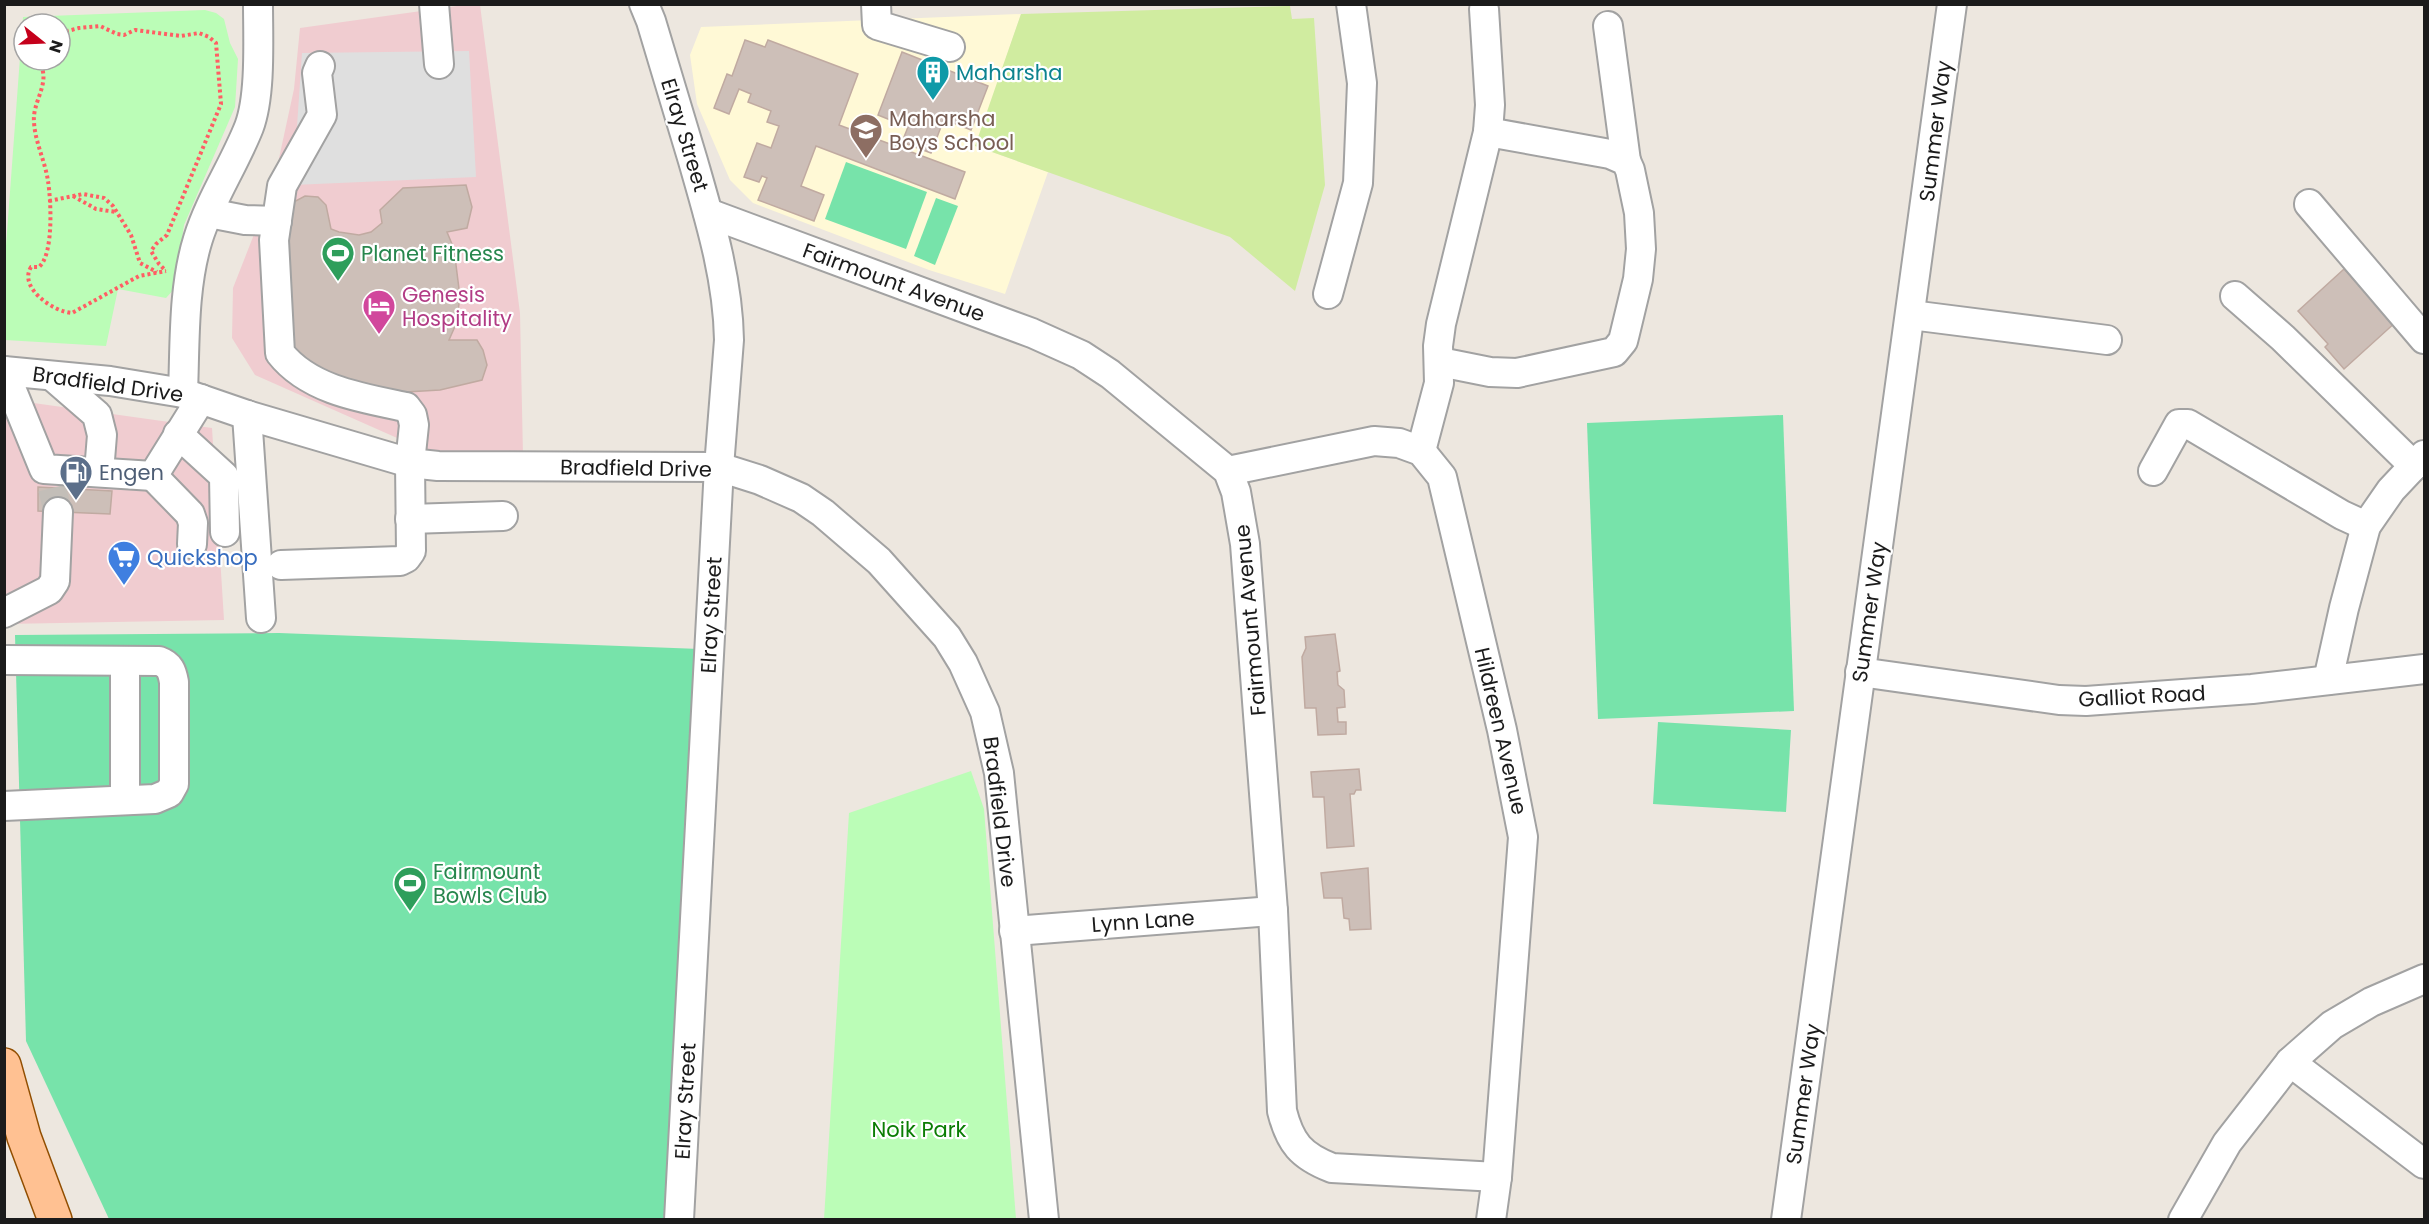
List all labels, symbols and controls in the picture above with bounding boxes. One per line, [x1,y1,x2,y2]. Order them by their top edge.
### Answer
north arrow [12,12,72,72]
text: N [43,37,69,56]
building icon: Maharsha [915,54,951,101]
place label: Maharsha [956,58,1062,87]
street label: Summer Way [1912,59,1958,203]
street label: Elray Street [654,75,716,195]
place label: Maharsha Boys School [889,104,1014,157]
school or university icon: Maharsha Boys School [848,112,884,159]
sports icon: Planet Fitness [320,235,356,282]
street label: Fairmount Avenue [799,236,989,328]
place label: Planet Fitness [361,239,504,268]
place label: Genesis Hospitality [402,280,512,333]
hotel icon: Genesis Hospitality [361,288,397,335]
street label: Bradfield Drive [31,359,185,409]
street label: Bradfield Drive [560,452,712,484]
fuel station icon: Engen [58,454,94,501]
place label: Engen [99,458,164,487]
street label: Fairmount Avenue [1227,523,1273,717]
supermarket icon: Quickshop [106,539,142,586]
street label: Summer Way [1845,540,1893,684]
place label: Quickshop [147,543,258,572]
street label: Elray Street [693,556,729,674]
street label: Hildreen Avenue [1468,645,1534,817]
street label: Galliot Road [2078,678,2206,714]
street label: Bradfield Drive [976,735,1024,889]
place label: Fairmount Bowls Club [433,857,547,910]
sports icon: Fairmount Bowls Club [392,865,428,912]
street label: Lynn Lane [1091,903,1195,939]
street label: Summer Way [1779,1022,1827,1166]
street label: Elray Street [667,1042,703,1160]
park label: Noik Park [872,1115,967,1144]

